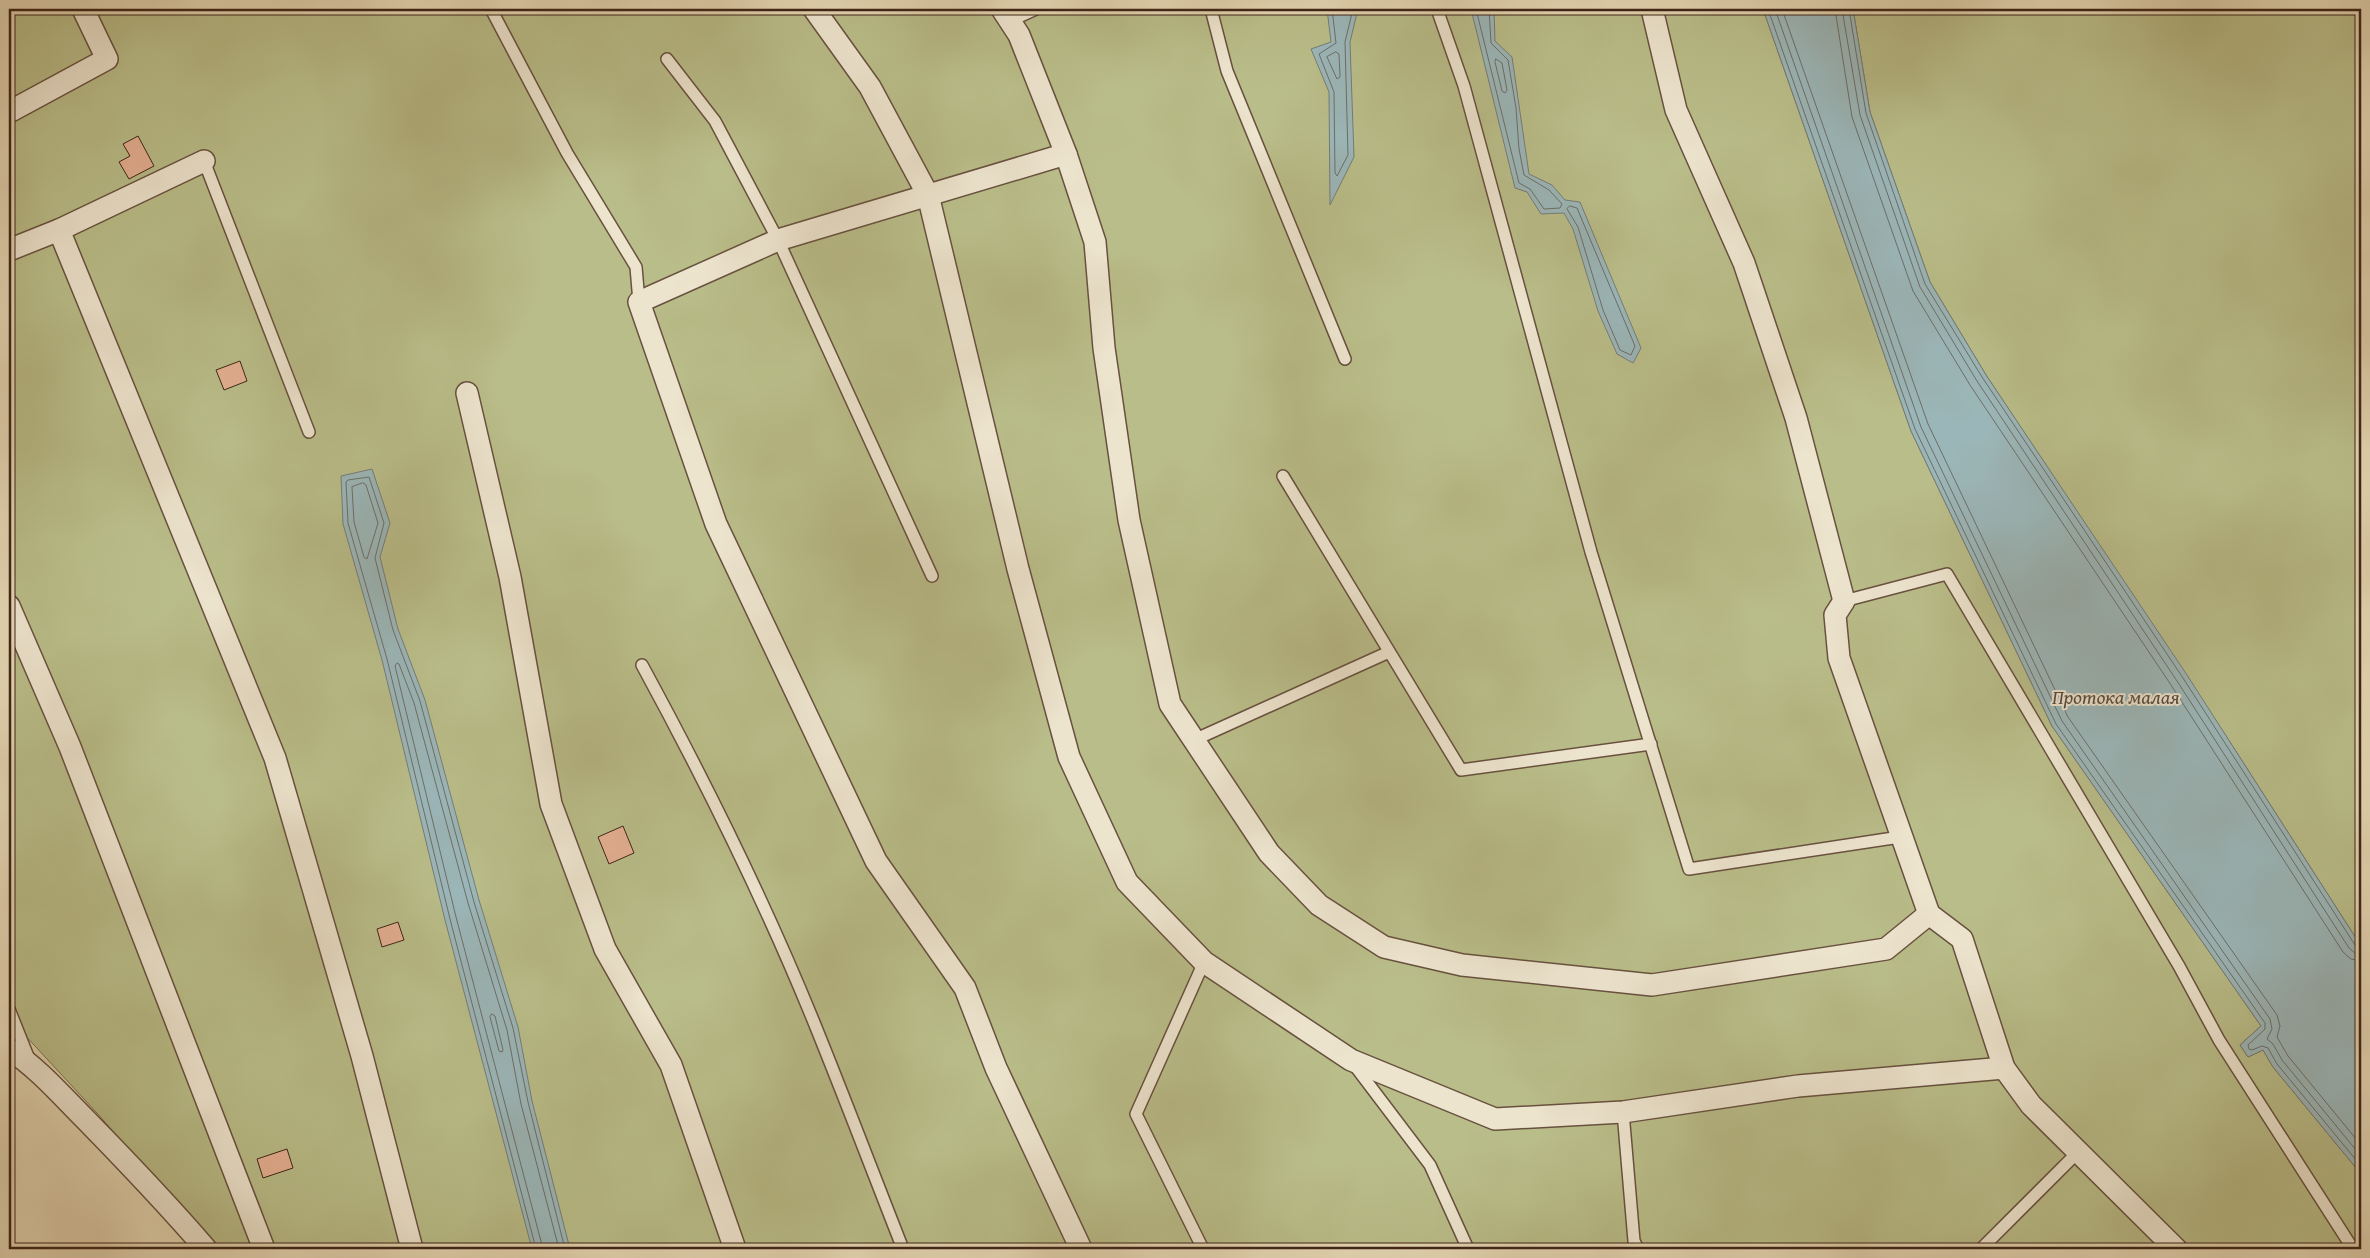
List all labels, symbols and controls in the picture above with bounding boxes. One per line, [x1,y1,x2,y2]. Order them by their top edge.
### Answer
water label: Протока малая [2052,682,2180,711]

